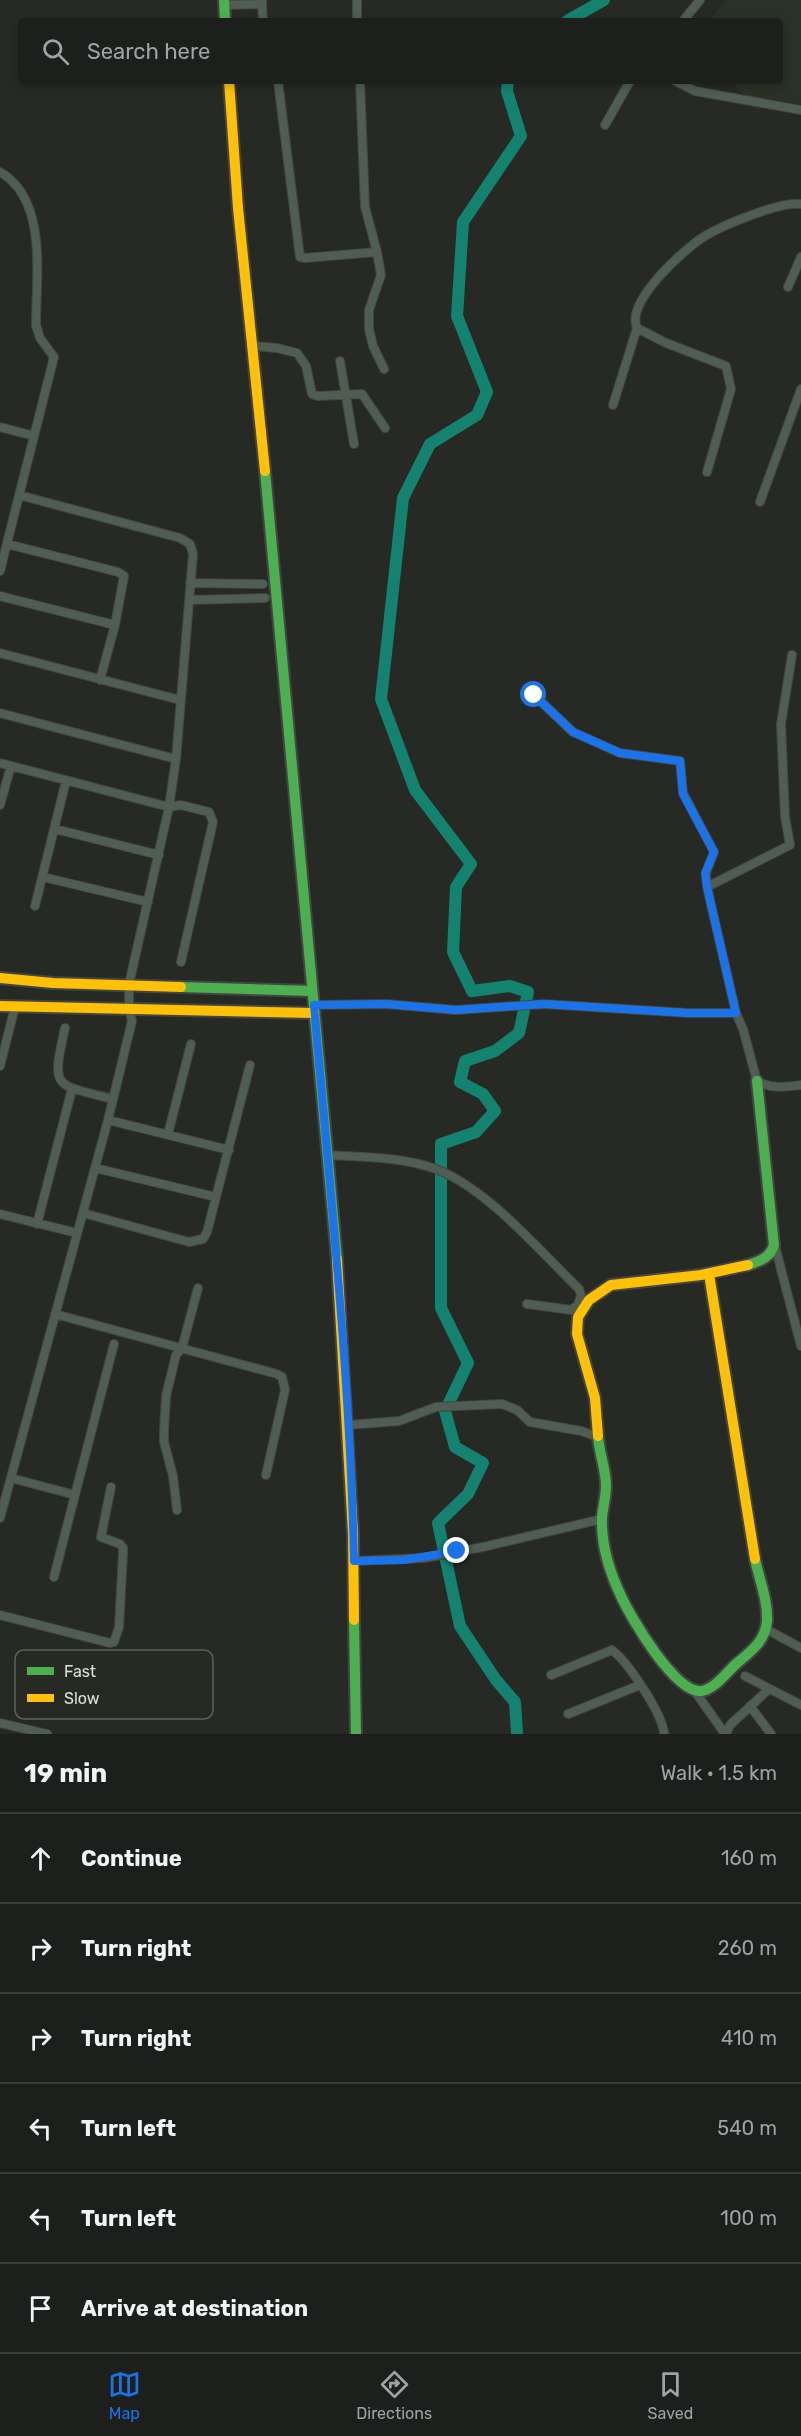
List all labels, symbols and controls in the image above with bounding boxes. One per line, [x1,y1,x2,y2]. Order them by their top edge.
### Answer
search box [18,18,783,84]
icon: search [39,35,72,68]
text: Search here [87,38,210,65]
route start [520,681,546,707]
route end [443,1537,469,1563]
legend [15,1650,213,1719]
text: Fast [64,1662,96,1681]
text: Slow [64,1689,100,1708]
text: 19 min [24,1758,107,1789]
text: Walk · 1.5 km [661,1761,777,1785]
icon: ahead [24,1842,57,1875]
text: Continue [81,1845,182,1872]
text: 160 m [721,1846,777,1870]
icon: right [24,1932,57,1965]
text: Turn right [81,1935,191,1962]
text: 260 m [718,1936,777,1960]
icon: right [24,2022,57,2055]
text: Turn right [81,2025,191,2052]
text: 410 m [721,2026,777,2050]
icon: left [24,2112,57,2145]
text: Turn left [81,2115,176,2142]
text: 540 m [717,2116,777,2140]
icon: left [24,2202,57,2235]
text: Turn left [81,2205,176,2232]
text: 100 m [720,2206,777,2230]
icon: arrive [24,2292,57,2325]
text: Arrive at destination [81,2295,308,2322]
tab: Map [108,2368,141,2423]
tab: Directions [356,2368,432,2423]
tab: Saved [648,2368,693,2423]

